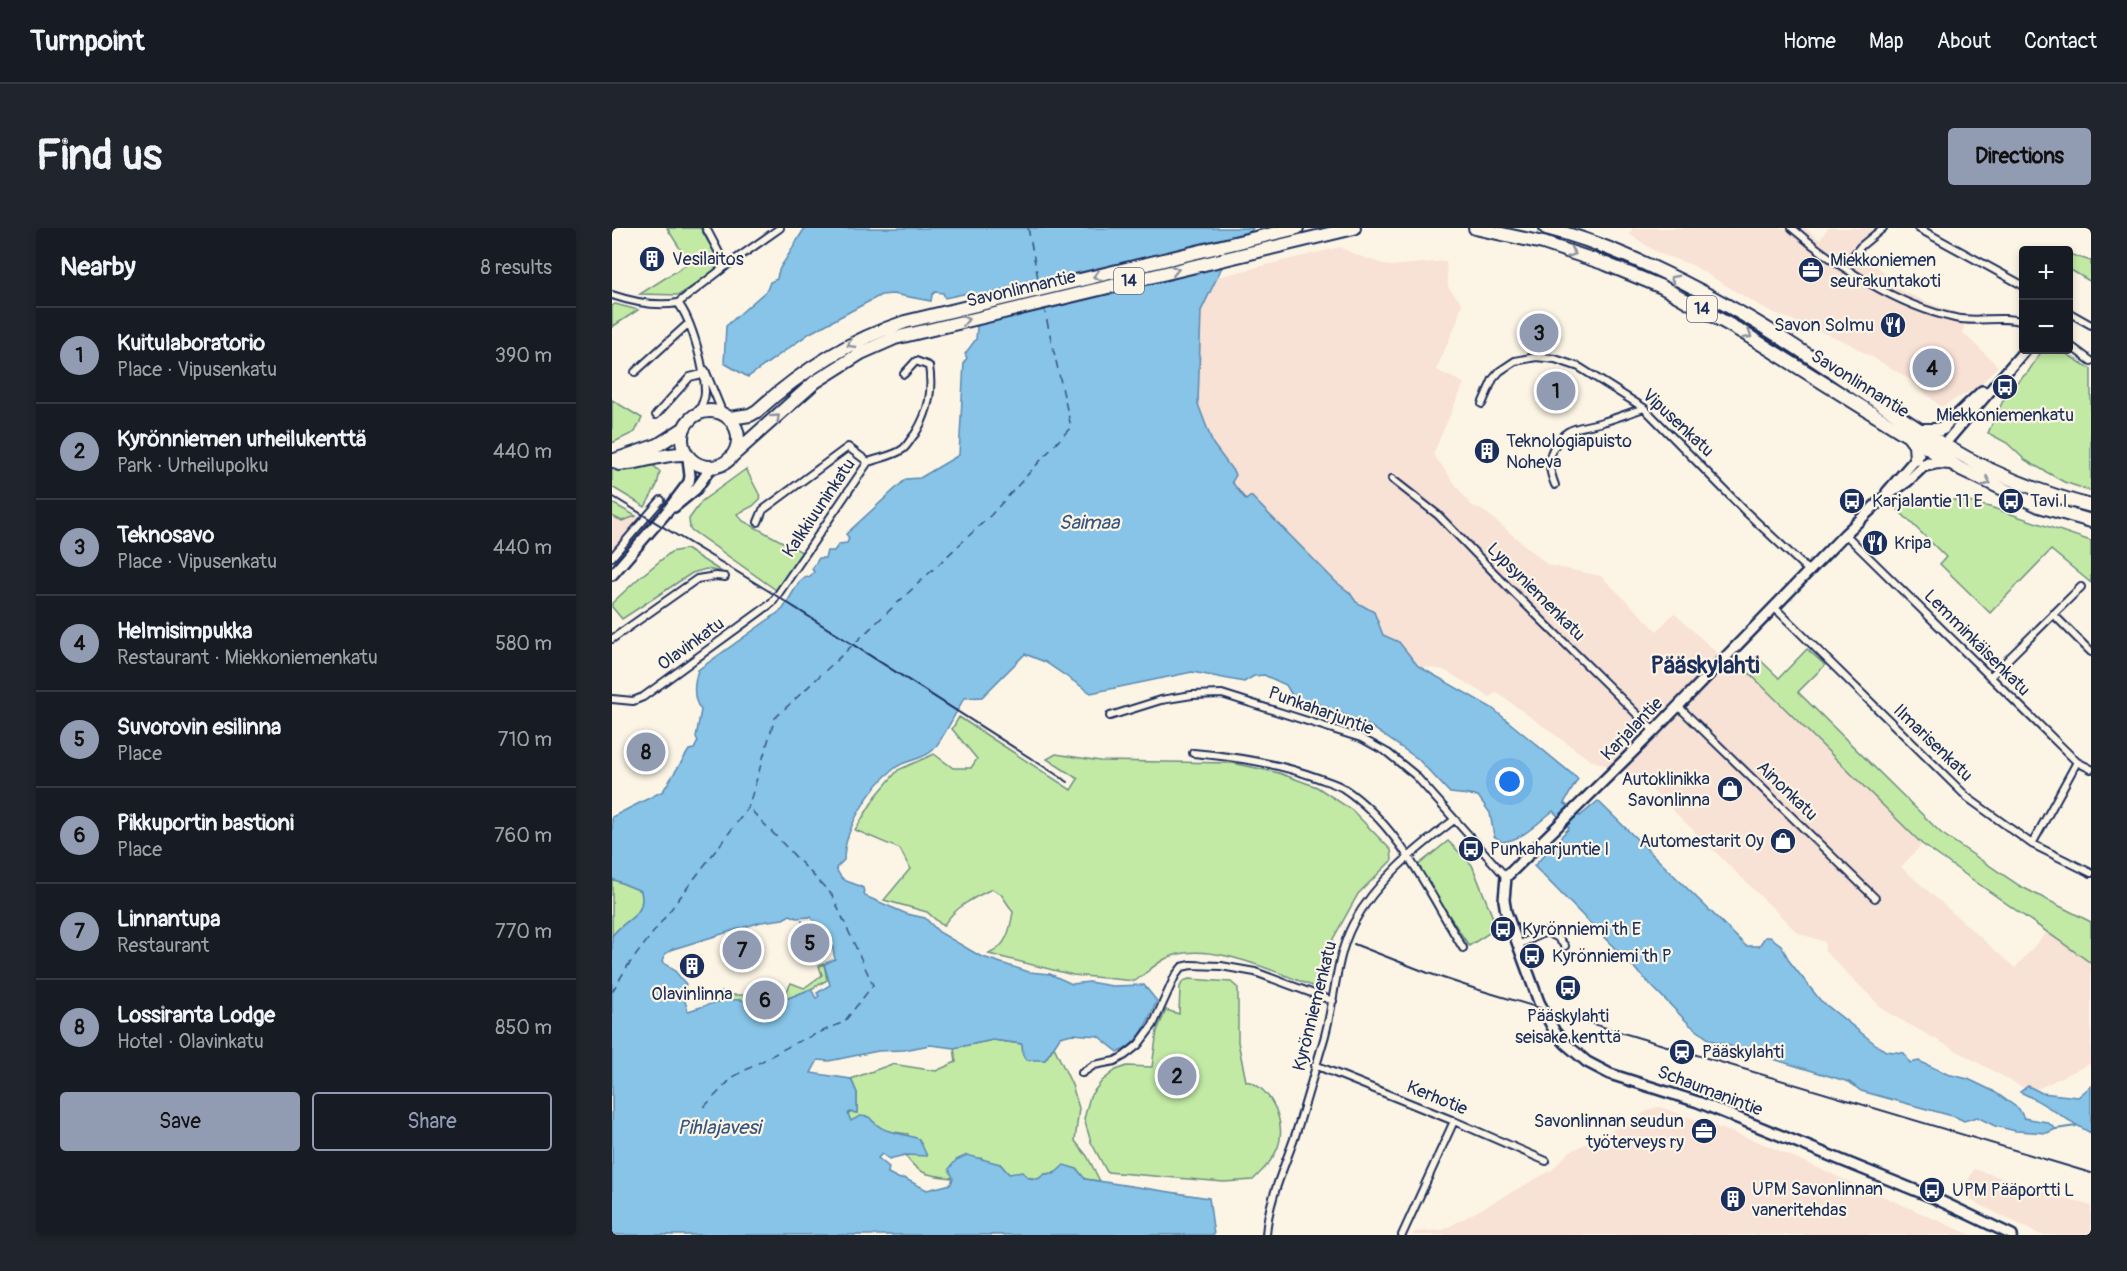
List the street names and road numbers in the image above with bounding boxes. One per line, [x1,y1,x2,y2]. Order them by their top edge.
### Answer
street label: Savonlinnantie [964,265,1078,313]
road number: 14 [1114,268,1144,294]
road number: 14 [1687,296,1717,322]
street label: Savonlinnantie [1807,345,1913,423]
street label: Vipusenkatu [1637,384,1719,462]
street label: Kalkkiuuninkatu [777,454,861,562]
street label: Lypsyniemenkatu [1482,538,1590,646]
street label: Lemminkäisenkatu [1919,585,2035,701]
street label: Olavinkatu [653,612,729,676]
street label: Punkaharjuntie [1265,681,1377,741]
street label: Karjalantie [1596,692,1668,766]
street label: Ilmarisenkatu [1888,699,1978,787]
street label: Ainonkatu [1751,756,1823,826]
street label: Kyrönniemenkatu [1288,938,1342,1074]
street label: Schaumanintie [1654,1060,1766,1122]
street label: Kerhotie [1403,1075,1471,1121]

